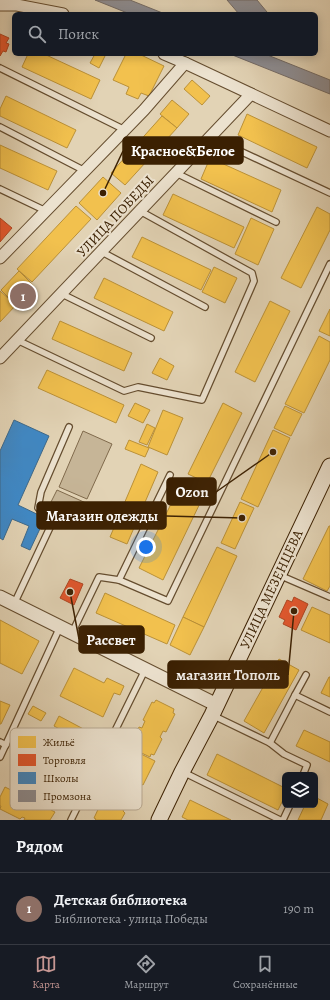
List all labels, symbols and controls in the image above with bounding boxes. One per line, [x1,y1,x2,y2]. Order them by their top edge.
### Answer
search box [12,12,318,56]
icon: search [26,23,48,45]
text: Поиск [58,24,99,44]
callout: Красное&Белое [123,137,243,164]
text: Красное&Белое [131,141,235,161]
street label: УЛИЦА ПОБЕДЫ [73,171,158,261]
pin: 1 [10,281,36,311]
callout: Ozon [167,478,216,505]
text: Ozon [175,482,209,502]
callout: Магазин одежды [37,502,166,529]
text: Магазин одежды [46,506,158,526]
street label: УЛИЦА МЕЗЕНЦЕВА [236,526,308,652]
your location [136,537,156,557]
callout: Рассвет [79,626,144,653]
text: Рассвет [86,630,136,650]
callout: магазин Тополь [168,661,288,688]
text: магазин Тополь [176,665,280,685]
legend [10,728,142,810]
text: Жильё [43,735,75,750]
text: Торговля [43,753,86,768]
text: Школы [43,771,78,786]
map controls [282,772,318,808]
button: layers [282,772,318,808]
text: Промзона [43,789,92,804]
text: Рядом [16,835,63,858]
text: Детская библиотека [54,890,187,910]
text: 1 [27,900,31,917]
text: 190 m [283,900,314,917]
text: Библиотека · улица Победы [54,910,208,927]
tab: Карта [32,953,60,992]
tab: Маршрут [124,953,169,992]
tab: Сохранённые [233,953,298,992]

